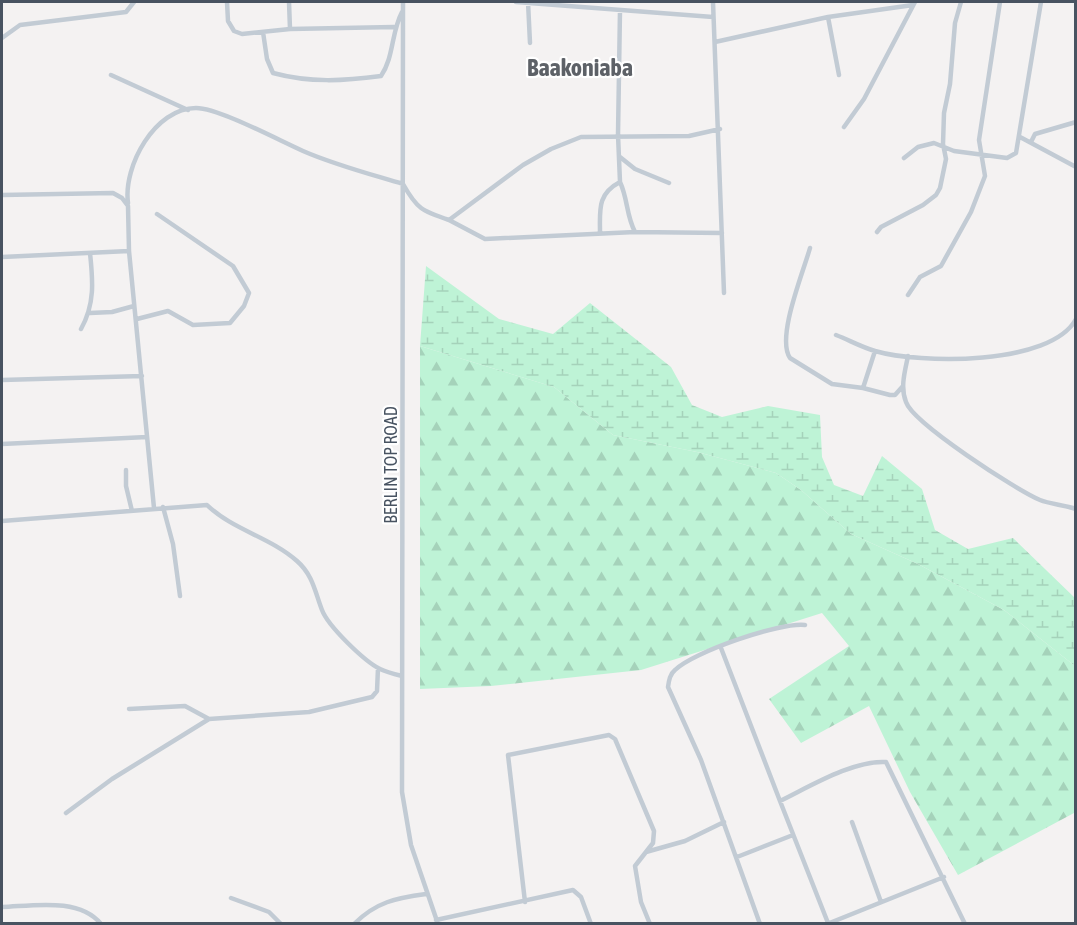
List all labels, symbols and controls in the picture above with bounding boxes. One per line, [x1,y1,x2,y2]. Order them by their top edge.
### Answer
district label: Baakoniaba [527,54,633,81]
street label: BERLIN TOP ROAD [380,406,401,524]

